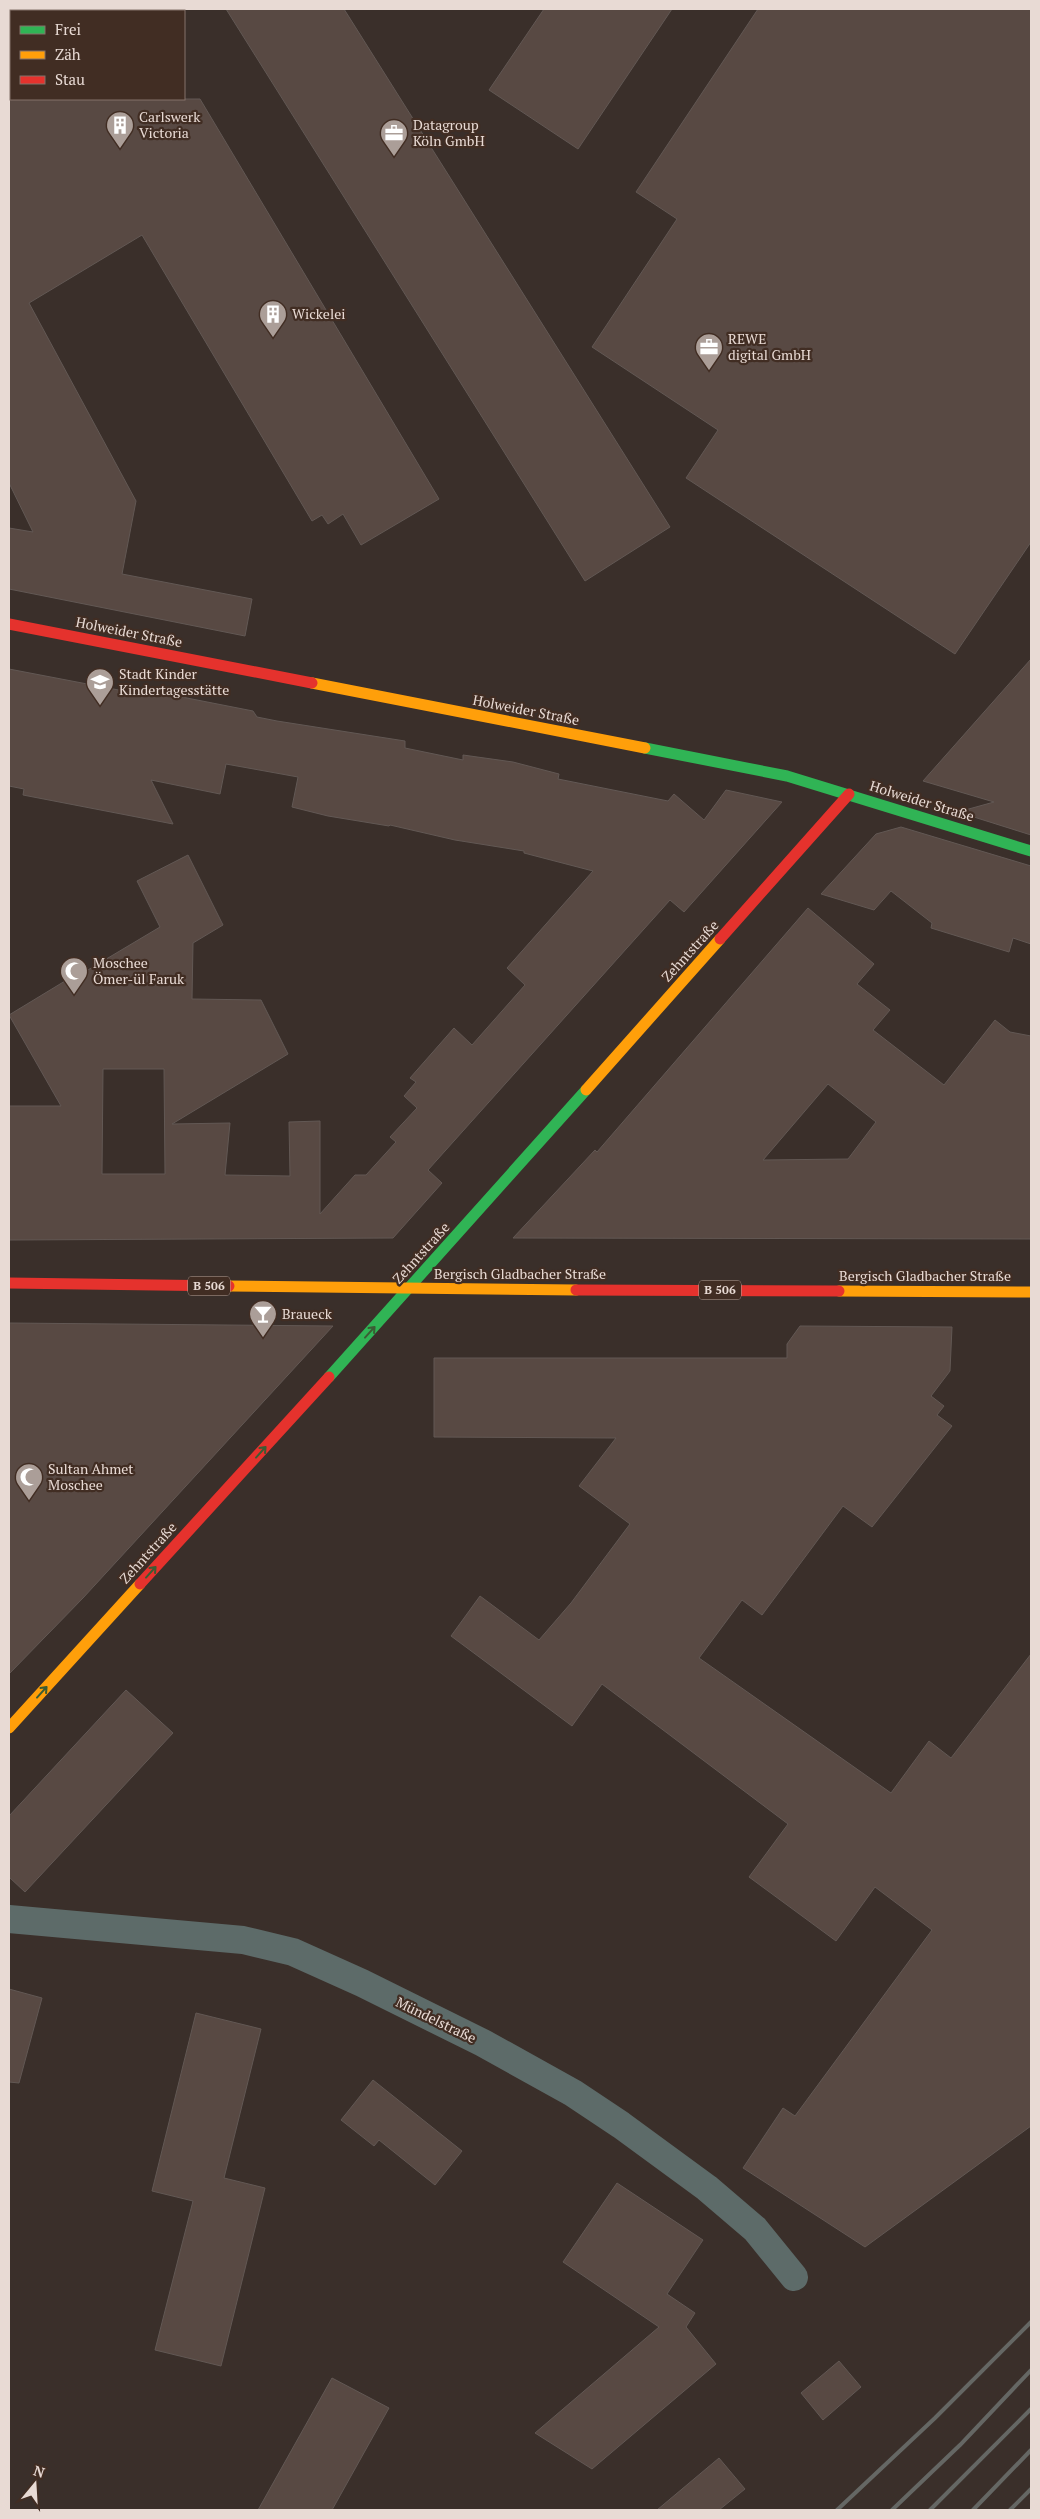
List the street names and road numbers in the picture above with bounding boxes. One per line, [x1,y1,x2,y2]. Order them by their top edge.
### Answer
street label: Holweider Straße [74,612,184,651]
street label: Holweider Straße [471,690,581,729]
street label: Holweider Straße [868,776,977,825]
street label: Zehntstraße [657,916,722,986]
street label: Zehntstraße [388,1218,453,1288]
street label: Bergisch Gladbacher Straße [434,1264,606,1283]
street label: Bergisch Gladbacher Straße [839,1266,1011,1285]
road number: B 506 [188,1276,230,1295]
road number: B 506 [699,1280,741,1300]
street label: Zehntstraße [115,1518,180,1588]
street label: Mündelstraße [393,1992,480,2047]

